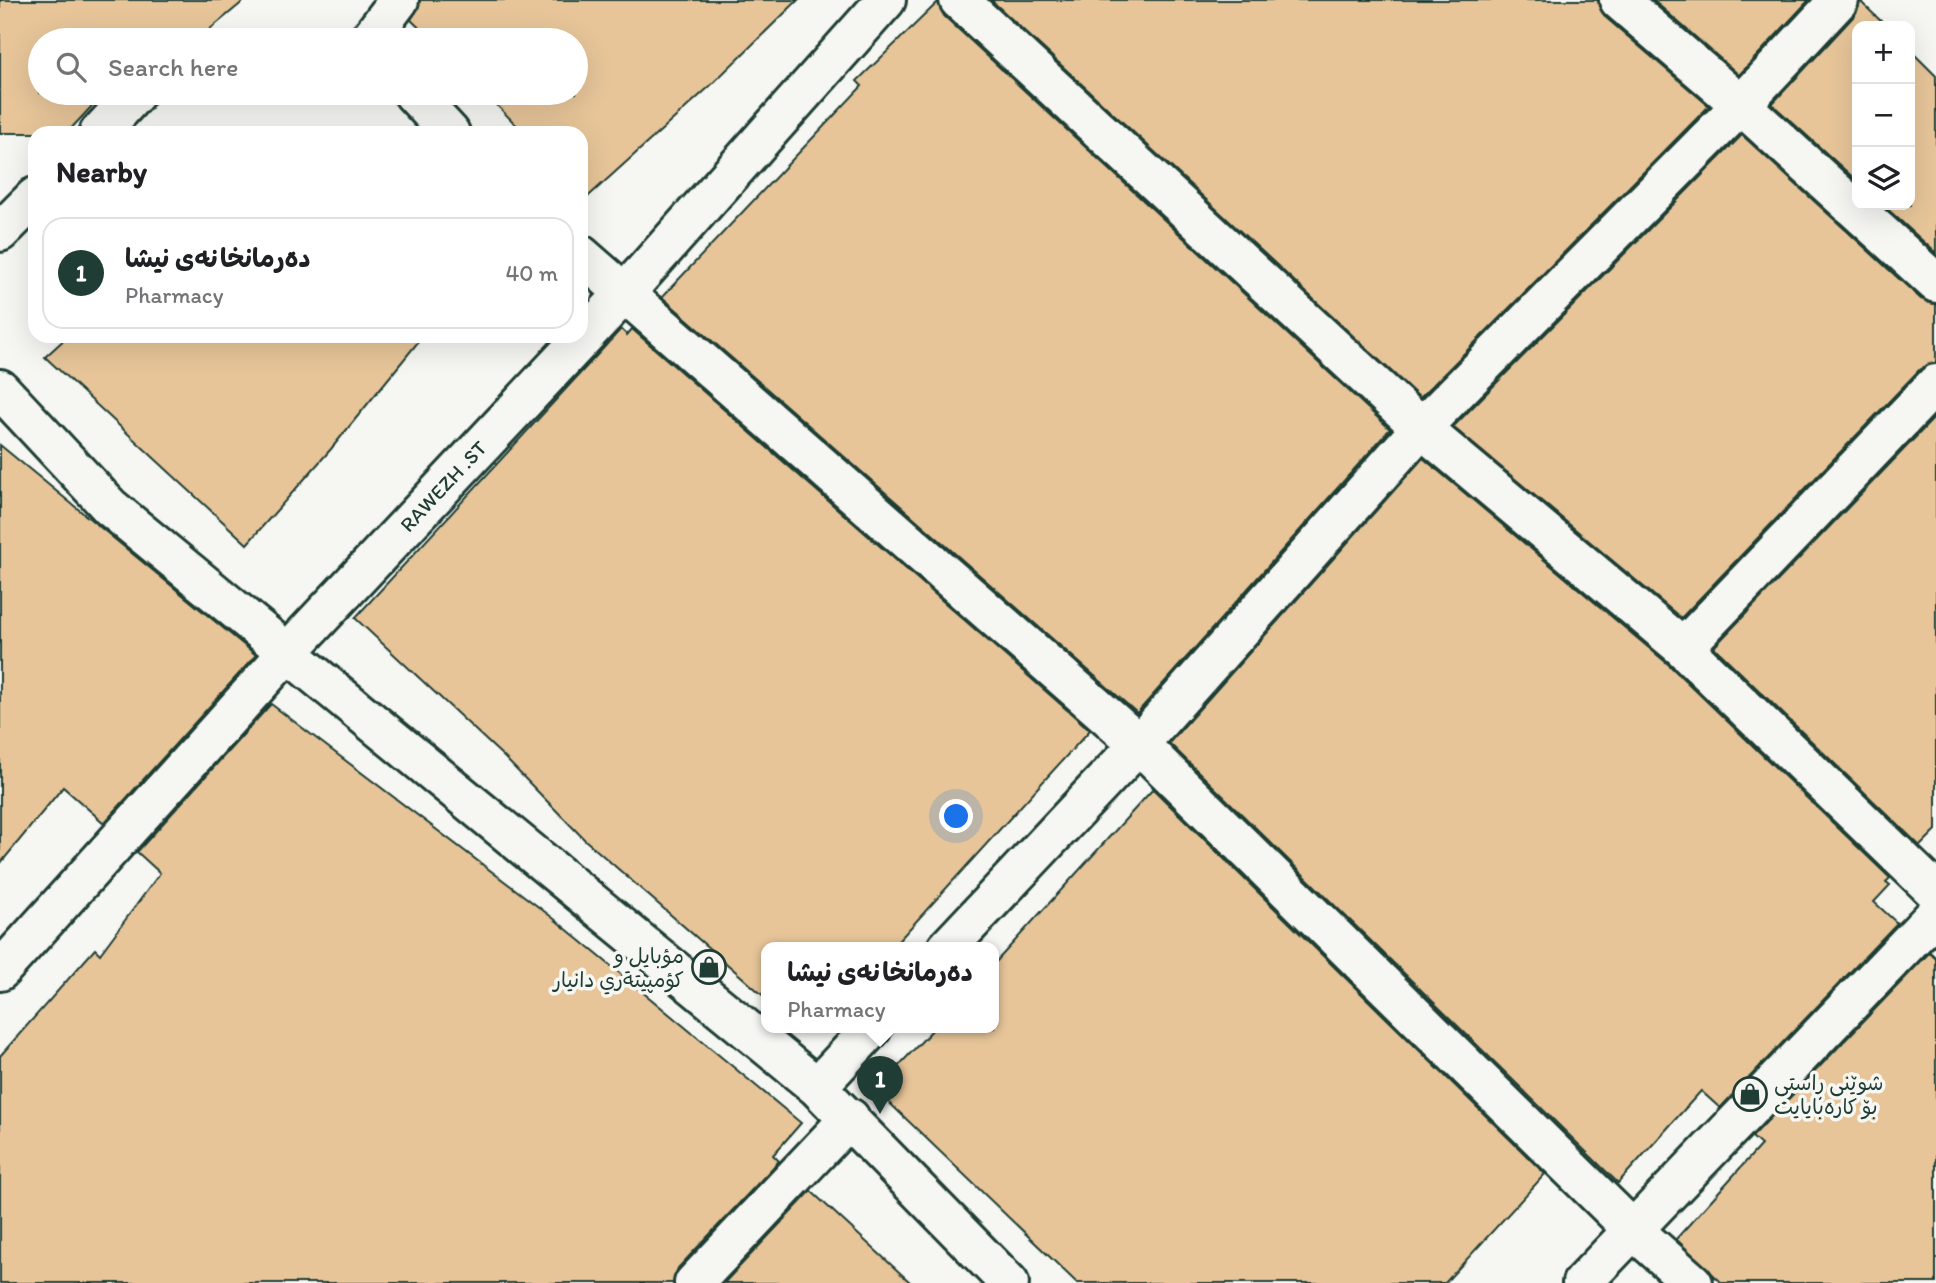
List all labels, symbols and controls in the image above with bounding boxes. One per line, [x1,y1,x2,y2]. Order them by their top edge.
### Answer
map controls [1852,21,1915,210]
button: + [1852,21,1915,84]
search box [28,28,588,105]
icon: search [52,48,90,86]
text: Search here [108,51,238,83]
button: − [1852,84,1915,147]
button: layers [1852,147,1915,210]
text: Nearby [56,153,147,190]
text: دەرمانخانەی نیشا [125,242,311,274]
text: 1 [76,259,86,287]
text: 40 m [505,259,558,287]
text: Pharmacy [125,281,223,309]
street label: RAWEZH .ST [394,435,492,537]
your location [939,799,973,833]
popup [761,942,999,1033]
place label: مؤبايل و كؤمپيتةري دانيار [551,943,684,995]
shop icon: مؤبايل و كؤمپيتةري دانيار [690,948,728,986]
text: دەرمانخانەی نیشا [787,956,973,988]
text: Pharmacy [787,995,886,1023]
pin: 1 [857,1056,903,1114]
place label: شوێنی ڕاستی بۆ کارەبایایت [1774,1070,1883,1120]
shop icon: شوێنی ڕاستی بۆ کارەبایایت [1731,1075,1769,1113]

